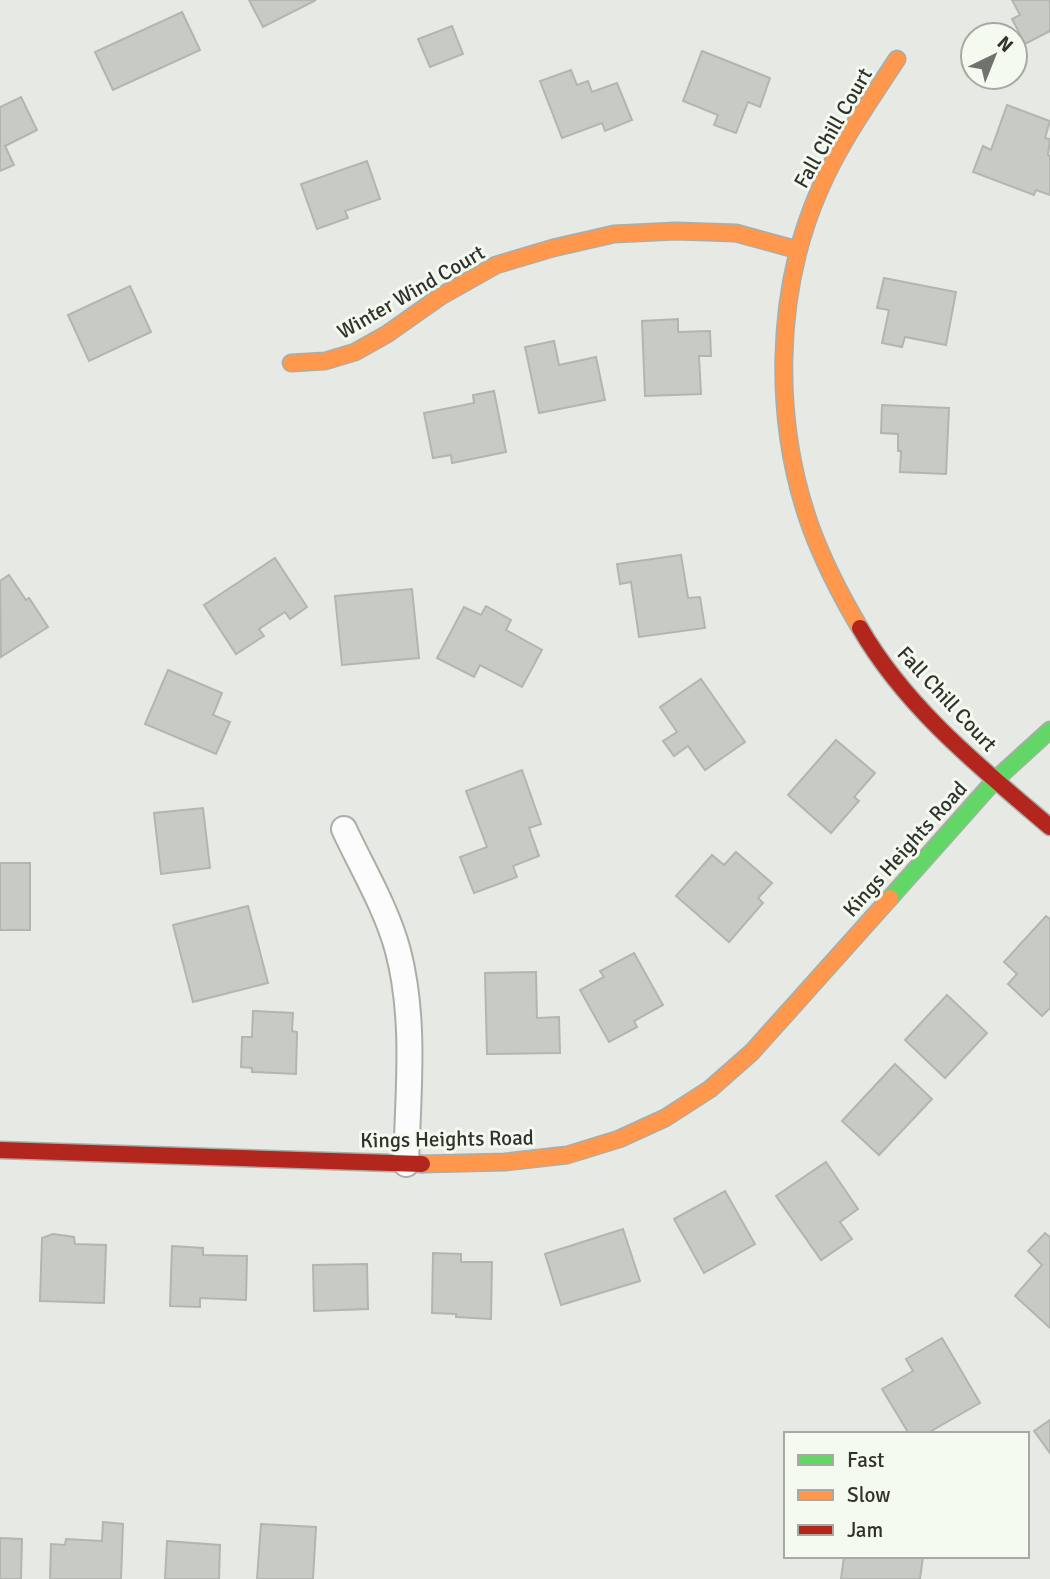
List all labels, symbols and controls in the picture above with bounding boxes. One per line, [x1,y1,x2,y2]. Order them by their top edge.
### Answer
north arrow [959,21,1029,91]
text: N [992,31,1018,58]
street label: Fall Chill Court [788,63,878,193]
street label: Winter Wind Court [333,239,489,345]
street label: Fall Chill Court [892,641,1002,757]
street label: Kings Heights Road [837,776,973,922]
street label: Kings Heights Road [360,1124,534,1154]
legend [784,1432,1029,1558]
text: Fast [847,1447,884,1473]
text: Slow [847,1482,891,1508]
text: Jam [847,1517,883,1543]

